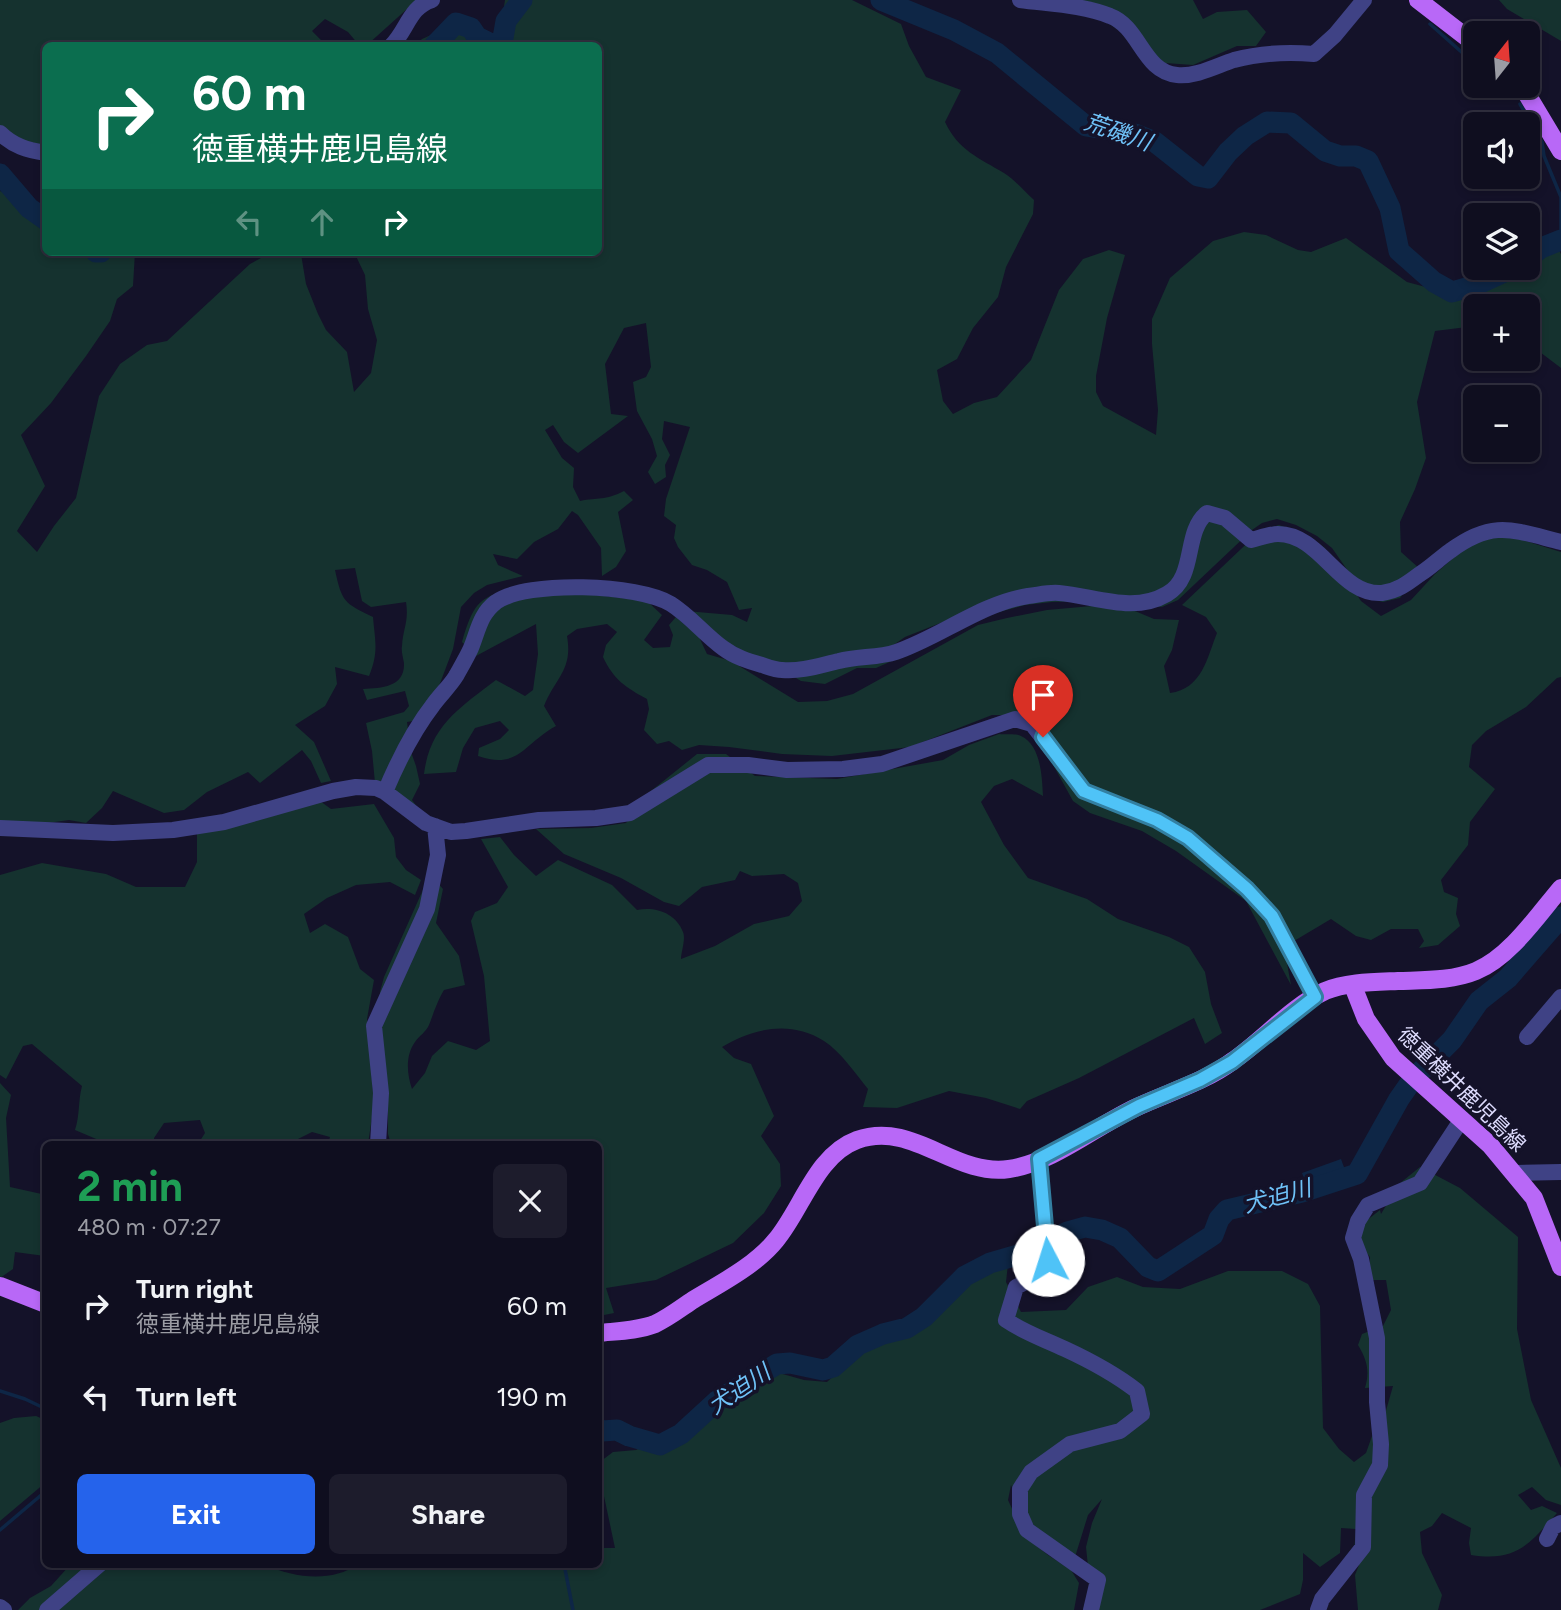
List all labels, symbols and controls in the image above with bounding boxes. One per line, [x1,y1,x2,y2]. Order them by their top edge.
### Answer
north arrow [1463,21,1540,98]
map controls [1463,21,1540,462]
text: 60 m [192,63,307,122]
icon: right [77,70,168,161]
water label: 荒磯川 [1081,108,1158,157]
button: sound [1463,112,1540,189]
text: 徳重横井鹿児島線 [192,130,448,168]
icon: left [230,203,268,241]
icon: ahead [303,203,341,241]
icon: right [376,203,414,241]
button: layers [1463,203,1540,280]
button: + [1463,294,1540,371]
button: − [1463,385,1540,462]
pin [1013,665,1073,737]
icon: arrive [1024,676,1062,714]
street label: 徳重横井鹿児島線 [1393,1022,1531,1156]
text: 2 min [77,1161,183,1212]
button: close [493,1164,567,1238]
water label: 犬迫川 [1240,1173,1317,1218]
text: 480 m · 07:27 [77,1213,221,1241]
position arrow [1011,1223,1085,1297]
text: Turn right [136,1273,253,1305]
icon: right [77,1287,115,1325]
text: 60 m [507,1290,567,1322]
text: 徳重横井鹿児島線 [136,1310,320,1338]
water label: 犬迫川 [703,1356,778,1420]
icon: left [77,1378,115,1416]
text: Turn left [136,1381,237,1413]
text: 190 m [496,1381,567,1413]
button: Exit [77,1474,315,1554]
button: Share [329,1474,567,1554]

